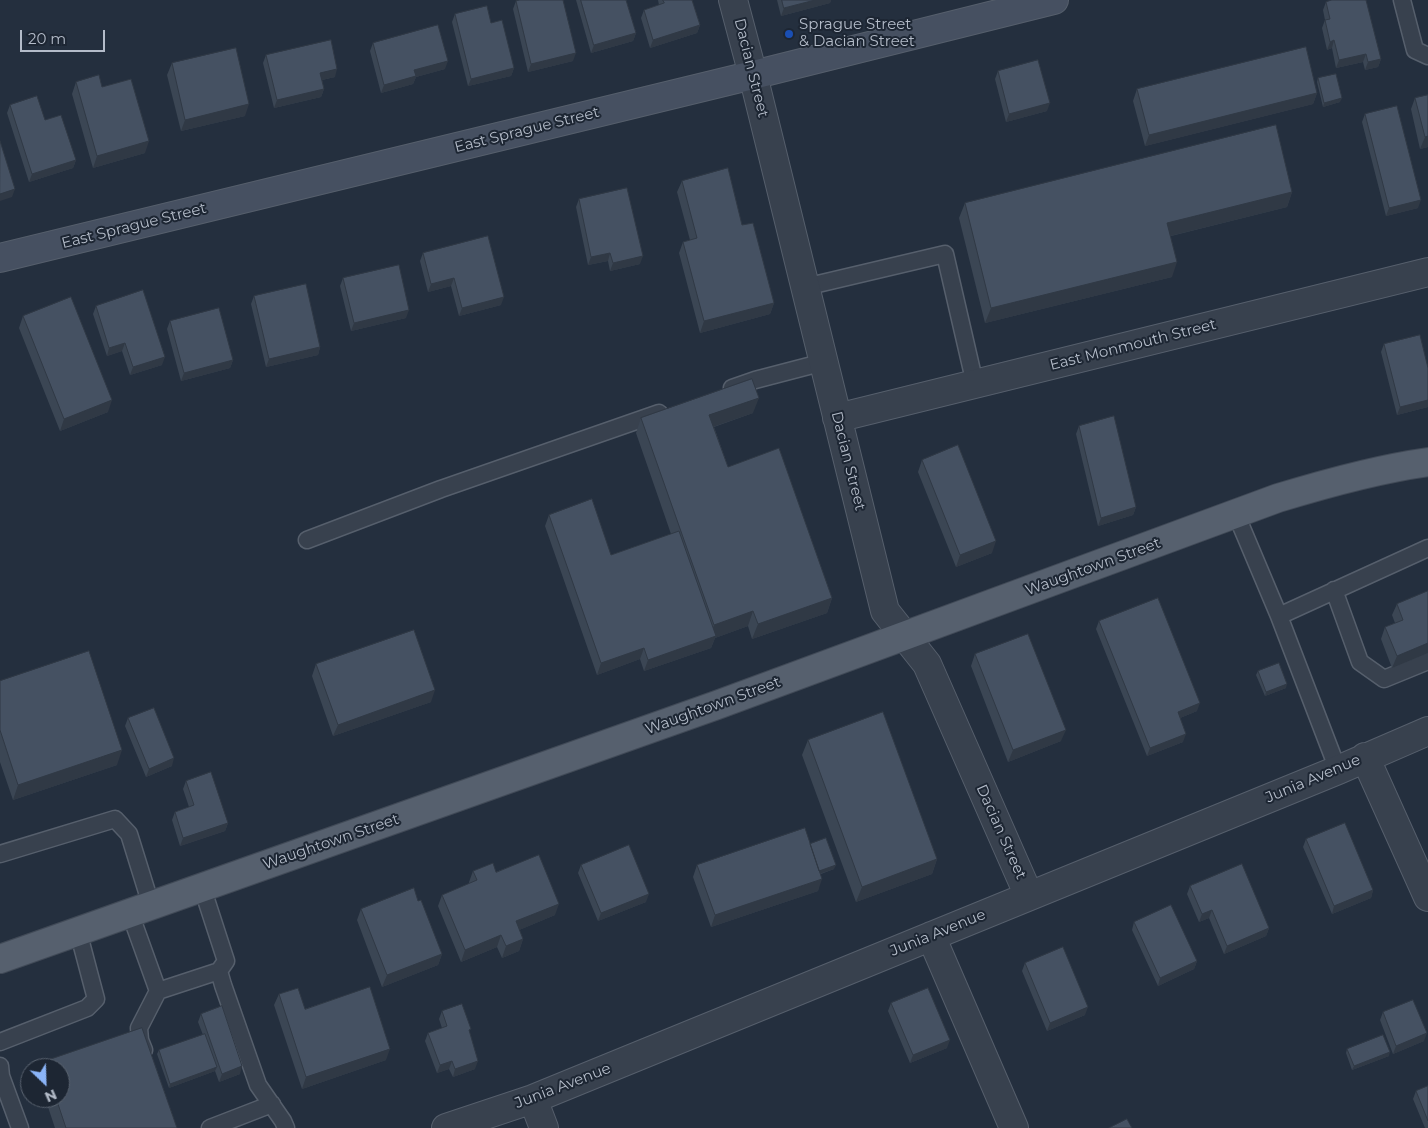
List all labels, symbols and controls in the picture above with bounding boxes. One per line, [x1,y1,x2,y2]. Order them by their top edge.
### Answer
street label: Dacian Street [730,16,772,120]
place label: Sprague Street & Dacian Street [799,16,915,51]
scale bar [22,20,108,52]
marker: Sprague Street & Dacian Street [783,28,795,40]
text: 20 m [28,29,66,48]
street label: East Sprague Street [453,103,601,157]
street label: East Sprague Street [60,199,208,253]
street label: East Monmouth Street [1048,316,1218,374]
street label: Dacian Street [827,409,869,513]
street label: Waughtown Street [1023,534,1163,600]
street label: Waughtown Street [643,673,783,739]
street label: Junia Avenue [1263,751,1363,807]
street label: Dacian Street [972,782,1030,882]
street label: Waughtown Street [261,810,401,874]
street label: Junia Avenue [888,906,988,960]
north arrow [20,1058,70,1108]
street label: Junia Avenue [513,1059,613,1113]
text: N [42,1085,60,1106]

